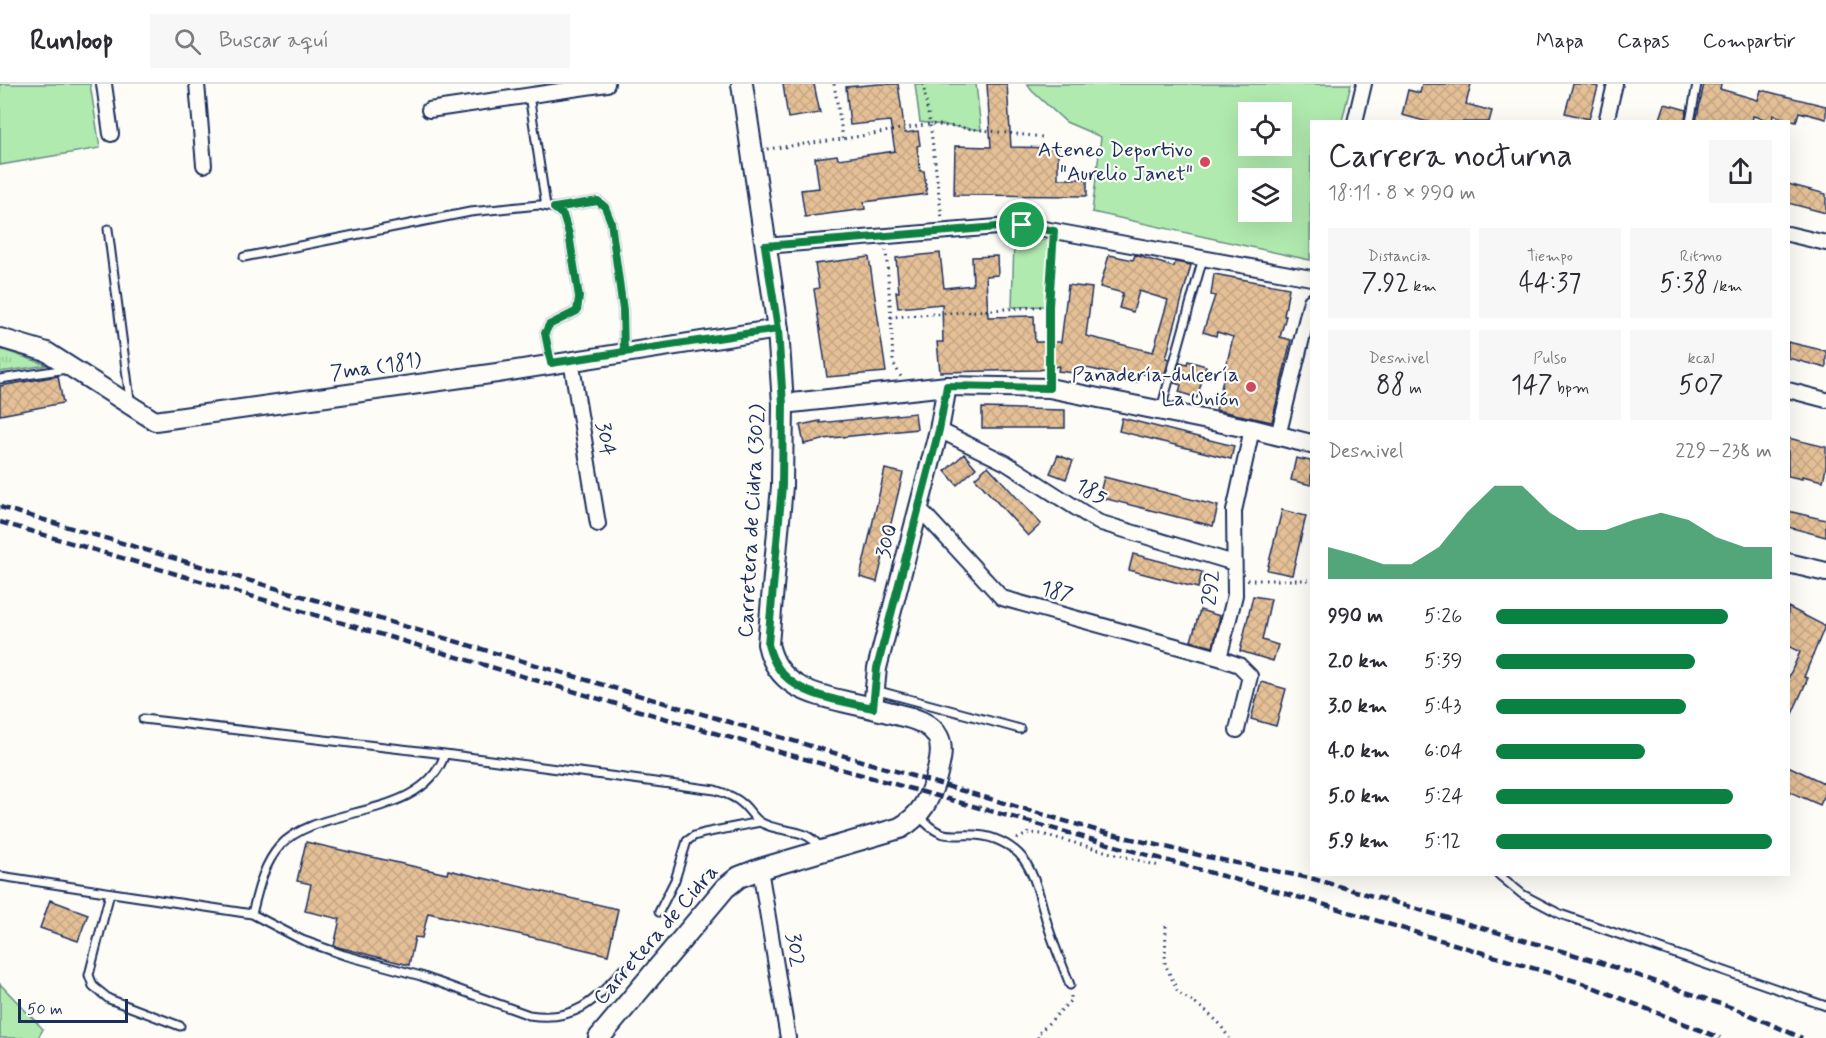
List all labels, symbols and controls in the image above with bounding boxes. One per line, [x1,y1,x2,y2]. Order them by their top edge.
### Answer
search box [150,14,570,68]
text: Runloop [30,23,114,60]
icon: search [171,25,204,58]
text: Buscar aquí [219,27,329,55]
text: Mapa [1536,27,1584,55]
text: Capas [1617,27,1670,55]
text: Compartir [1703,27,1796,55]
map controls [1238,102,1292,222]
button: locate [1238,102,1292,156]
text: Carrera nocturna [1328,135,1573,179]
place label: Ateneo Deportivo "Aurelio Janet" [1038,136,1193,188]
button: share [1709,140,1772,203]
marker: Ateneo Deportivo "Aurelio Janet" [1198,155,1212,169]
button: layers [1238,168,1292,222]
text: 18:11 · 8 × 990 m [1328,180,1476,207]
pin [996,199,1047,250]
icon: arrive [1005,208,1038,241]
text: Distancia [1368,246,1430,267]
text: Tiempo [1527,246,1573,267]
text: Ritmo [1680,246,1722,267]
text: 7.92 [1361,267,1409,301]
text: 44:37 [1519,267,1581,301]
text: 5:38 [1659,267,1708,301]
text: km [1409,276,1437,297]
text: /km [1708,276,1743,297]
street label: 7ma (181) [329,347,424,387]
text: Desnivel [1369,348,1429,369]
text: Pulso [1533,348,1567,369]
text: kcal [1688,348,1714,369]
place label: Panadería-dulcería La Unión [1072,361,1239,413]
text: 88 [1376,369,1405,403]
text: 147 [1511,369,1553,403]
text: 507 [1679,369,1723,403]
text: m [1405,378,1422,399]
text: bpm [1553,378,1589,399]
marker: Panadería-dulcería La Unión [1244,380,1258,394]
street label: Carretera de Cidra (302) [732,403,772,639]
street label: 304 [589,420,621,458]
text: Desnivel [1328,438,1403,465]
text: 229–238 m [1675,438,1772,465]
street label: 185 [1070,472,1112,512]
street label: 300 [869,521,905,561]
street label: 292 [1196,569,1226,607]
street label: 187 [1038,574,1076,610]
text: 990 m [1328,603,1383,630]
text: 5:26 [1424,603,1462,630]
text: 2.0 km [1328,648,1388,675]
text: 5:39 [1424,648,1462,675]
text: 3.0 km [1328,693,1387,720]
text: 5:43 [1424,693,1461,720]
text: 4.0 km [1328,738,1390,765]
text: 6:04 [1424,738,1463,765]
text: 5.0 km [1328,783,1390,810]
text: 5:24 [1424,783,1463,810]
text: 5.9 km [1328,828,1389,855]
text: 5:12 [1424,828,1461,855]
street label: Carretera de Cidra [587,859,725,1011]
street label: 302 [779,931,811,969]
scale bar [18,996,128,1024]
text: 50 m [27,999,63,1020]

